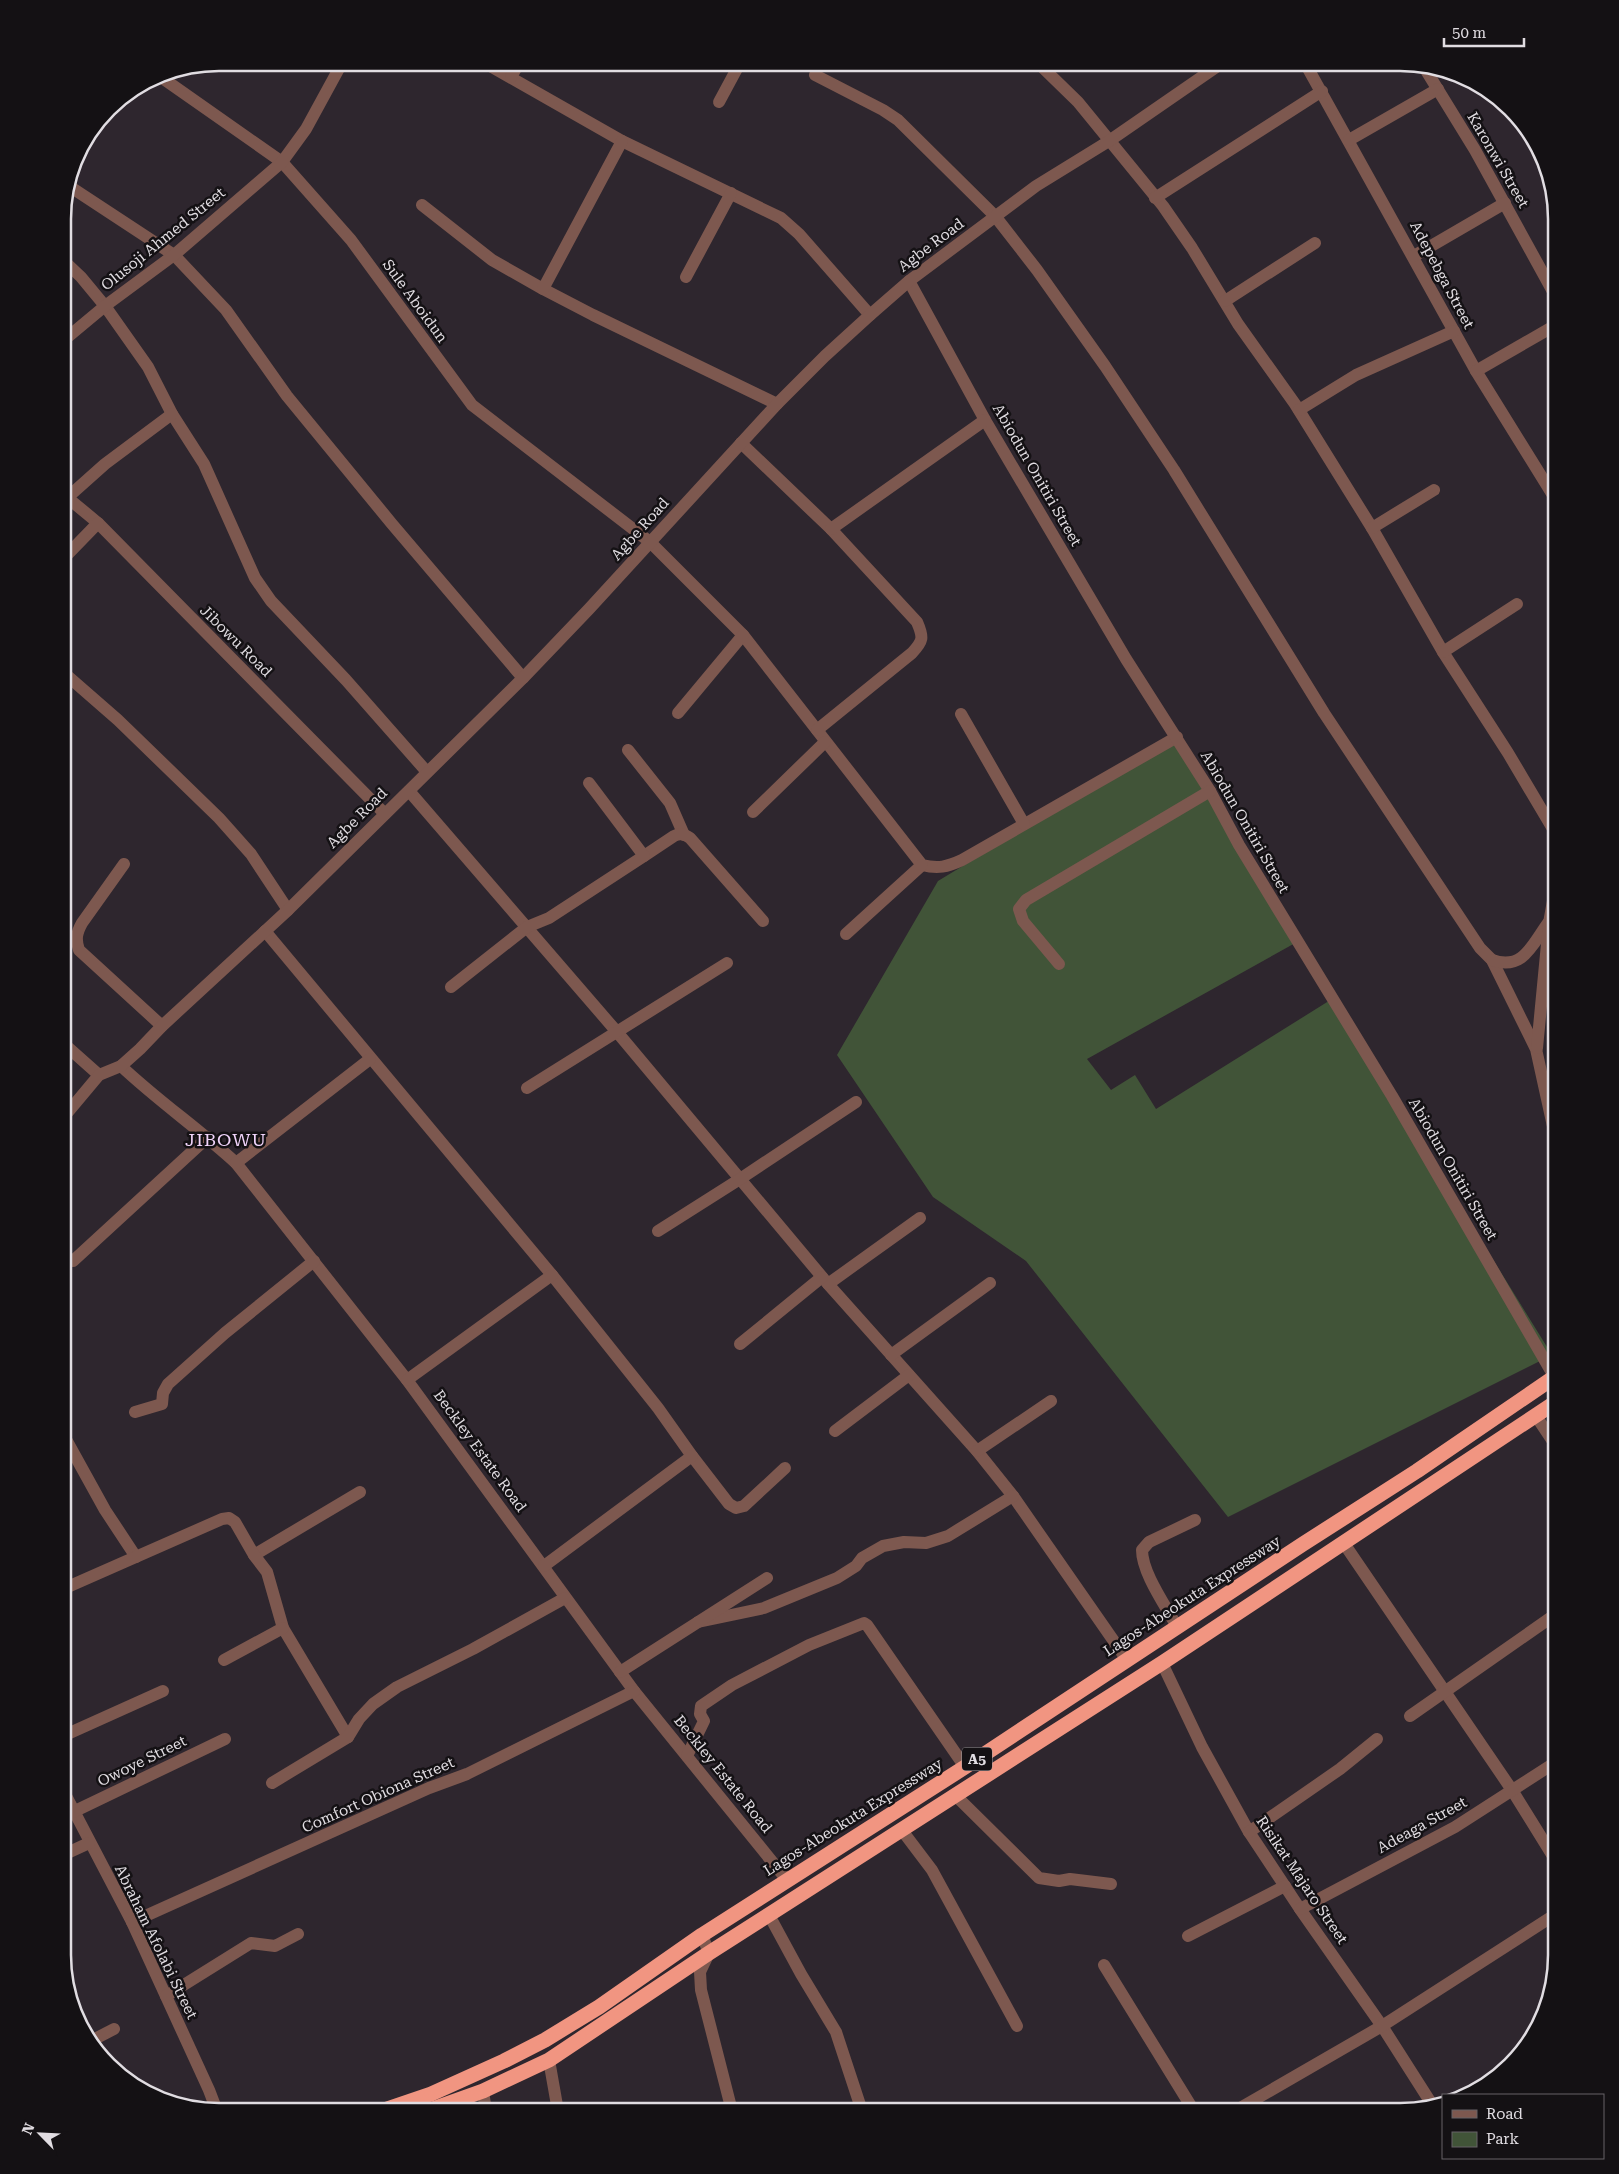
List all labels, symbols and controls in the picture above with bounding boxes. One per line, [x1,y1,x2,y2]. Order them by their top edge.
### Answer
scale bar [1444,15,1524,47]
text: 50 m [1452,24,1487,42]
street label: Karonwi Street [1463,109,1533,211]
street label: Olusoji Ahmed Street [97,183,229,294]
street label: Agbe Road [895,214,968,276]
street label: Adepebga Street [1406,218,1478,332]
street label: Sule Aboidun [379,256,451,346]
street label: Abiodun Onitiri Street [989,401,1085,550]
street label: Agbe Road [607,494,673,564]
street label: Jibowu Road [196,601,276,681]
street label: Abiodun Onitiri Street [1197,748,1293,897]
street label: Agbe Road [323,784,391,852]
street label: Abiodun Onitiri Street [1405,1095,1501,1244]
district label: JIBOWU [185,1129,267,1150]
street label: Beckley Estate Road [430,1387,530,1516]
street label: Lagos-Abeokuta Expressway [1100,1532,1284,1660]
street label: Beckley Estate Road [670,1712,776,1837]
street label: Owoye Street [95,1732,190,1790]
road number: A5 [962,1748,992,1770]
street label: Comfort Obiona Street [299,1753,457,1837]
street label: Lagos-Abeokuta Expressway [760,1754,946,1880]
street label: Adeaga Street [1374,1793,1470,1857]
street label: Risikat Majaro Street [1252,1813,1352,1948]
street label: Abraham Afolabi Street [111,1862,201,2022]
legend [1442,2094,1604,2159]
text: Road [1486,2105,1523,2123]
north arrow [15,2109,65,2159]
text: N [19,2120,38,2137]
text: Park [1486,2130,1520,2148]

